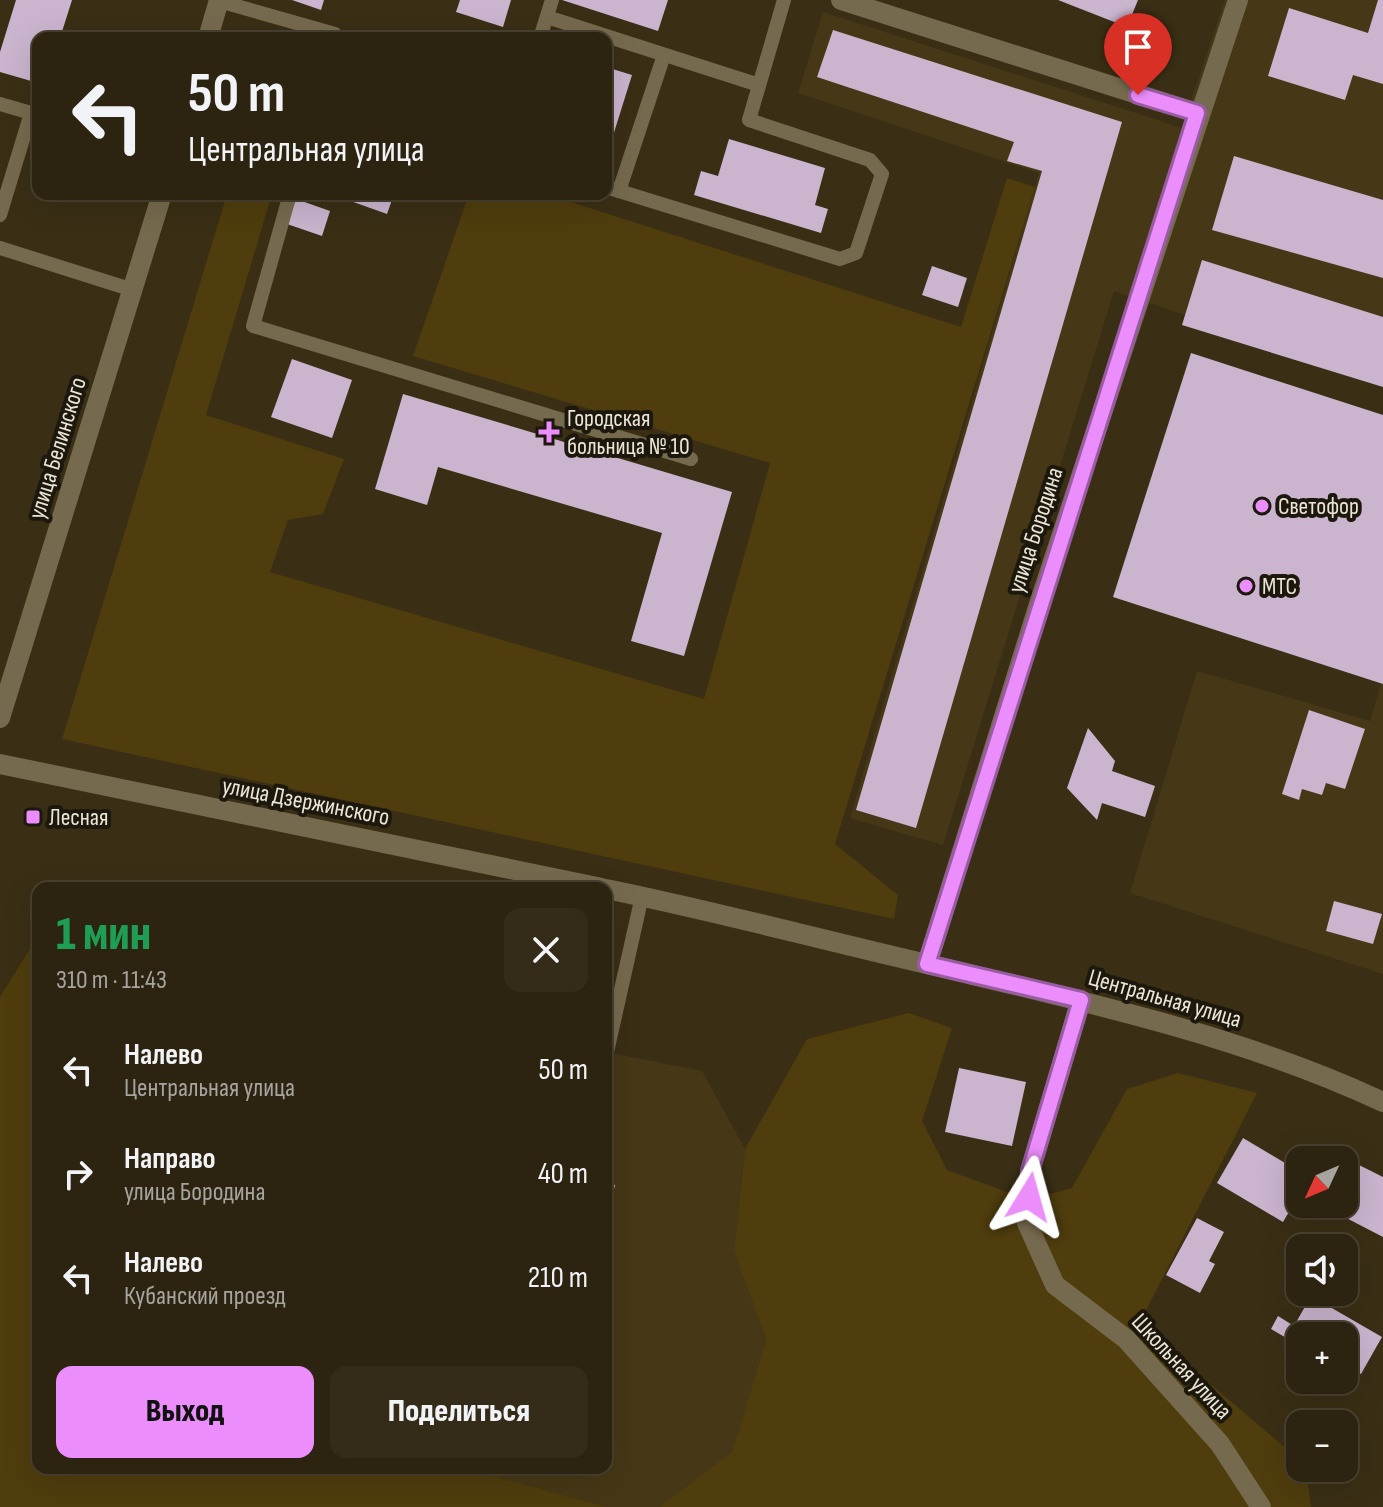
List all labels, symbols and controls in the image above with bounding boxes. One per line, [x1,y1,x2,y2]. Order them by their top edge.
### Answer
pin [1104,13,1172,95]
icon: arrive [1116,25,1160,69]
text: 50 m [188,61,285,128]
icon: left [56,64,160,168]
text: Центральная улица [188,129,425,172]
street label: улица Белинского [22,374,93,523]
place label: Городская больница № 10 [567,404,690,461]
marker: Городская больница № 10 [538,421,560,443]
street label: улица Бородина [1002,464,1069,597]
place label: Светофор [1278,492,1359,521]
marker: Светофор [1253,497,1271,515]
place label: МТС [1262,572,1297,601]
marker: МТС [1237,577,1255,595]
street label: улица Дзержинского [220,771,392,832]
place label: Лесная [49,803,108,832]
marker: Лесная [24,808,42,826]
text: 1 мин [56,906,151,963]
button: close [504,908,588,992]
street label: Центральная улица [1085,963,1245,1034]
text: 310 m · 11:43 [56,965,167,996]
text: Налево [124,1037,203,1073]
icon: left [56,1048,100,1092]
text: 50 m [539,1052,588,1088]
text: Центральная улица [124,1073,295,1104]
text: Направо [124,1141,216,1177]
north arrow [1286,1146,1358,1218]
map controls [1286,1146,1358,1482]
icon: right [56,1152,100,1196]
position arrow [987,1155,1071,1239]
text: 40 m [538,1156,588,1192]
text: улица Бородина [124,1177,265,1208]
button: sound [1286,1234,1358,1306]
text: Налево [124,1245,203,1281]
icon: left [56,1256,100,1300]
text: 210 m [528,1260,588,1296]
text: Кубанский проезд [124,1281,286,1312]
street label: Школьная улица [1125,1307,1238,1425]
button: + [1286,1322,1358,1394]
button: Выход [56,1366,314,1458]
button: Поделиться [330,1366,588,1458]
button: − [1286,1410,1358,1482]

